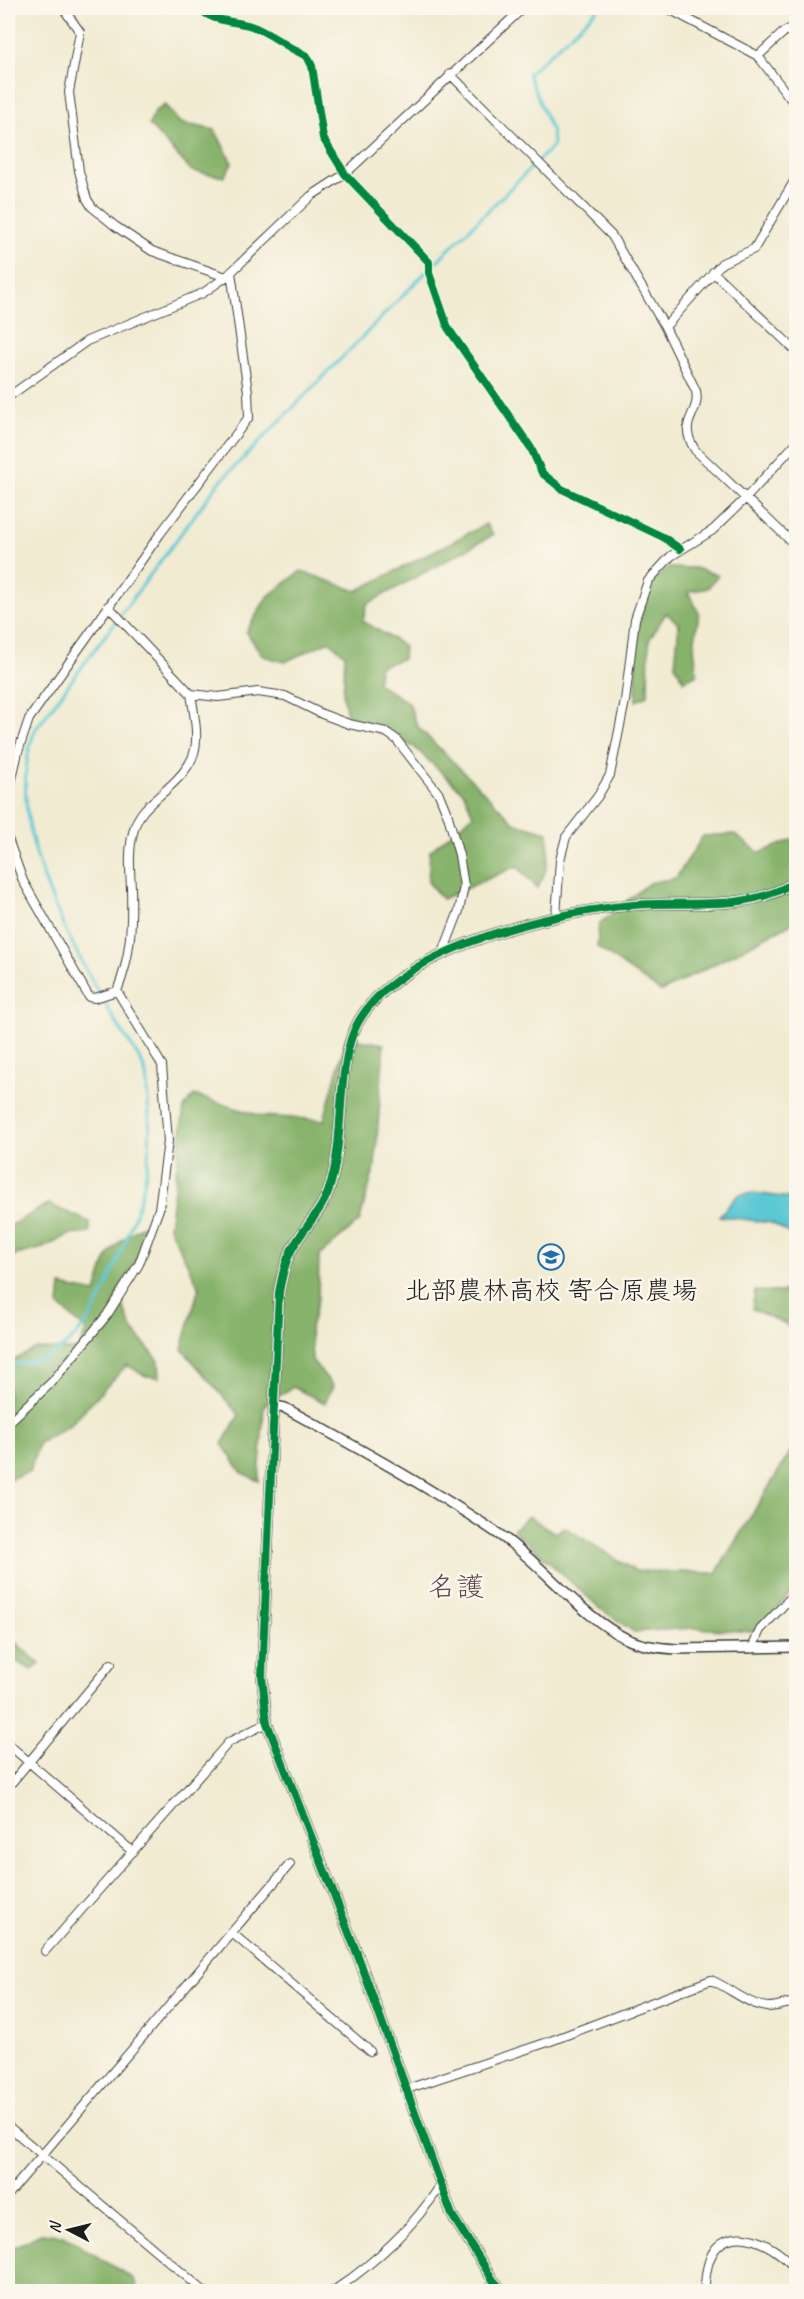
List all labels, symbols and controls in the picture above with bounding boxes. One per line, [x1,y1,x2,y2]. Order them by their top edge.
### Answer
school or university icon: 北部農林高校 寄合原農場 [536,1242,566,1272]
place label: 北部農林高校 寄合原農場 [405,1274,697,1307]
district label: 名護 [428,1569,484,1604]
north arrow [39,2200,99,2260]
text: N [45,2219,66,2234]

